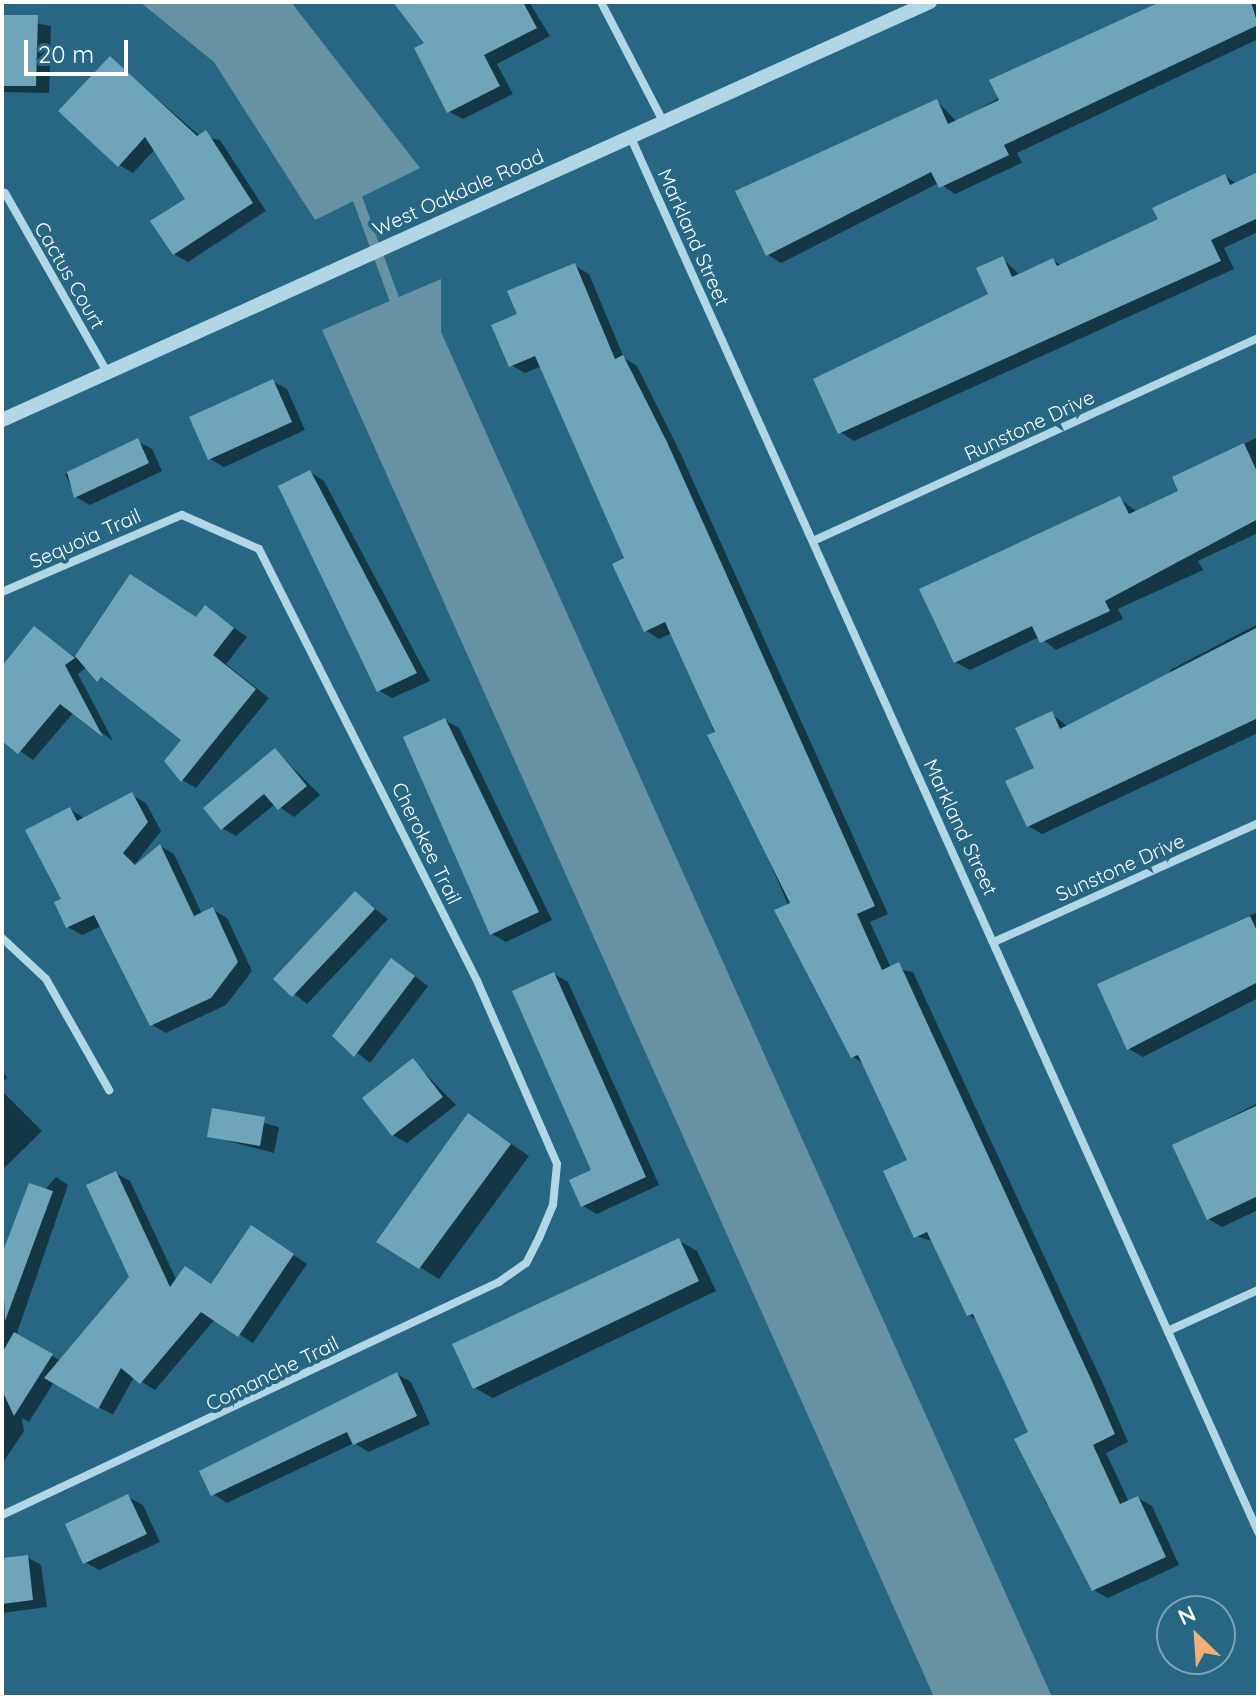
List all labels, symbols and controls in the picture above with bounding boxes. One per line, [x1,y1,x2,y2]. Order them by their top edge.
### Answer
scale bar [28,24,132,74]
text: 20 m [38,39,94,69]
street label: West Oakdale Road [369,143,547,241]
street label: Markland Street [653,165,735,309]
street label: Cactus Court [30,217,110,333]
street label: Runstone Drive [960,384,1098,466]
street label: Sequoia Trail [26,503,144,573]
street label: Markland Street [919,755,1003,899]
street label: Cherokee Trail [387,778,467,908]
street label: Sunstone Drive [1052,828,1188,906]
street label: Comanche Trail [202,1330,342,1416]
north arrow [1156,1595,1236,1675]
text: N [1173,1599,1200,1631]

